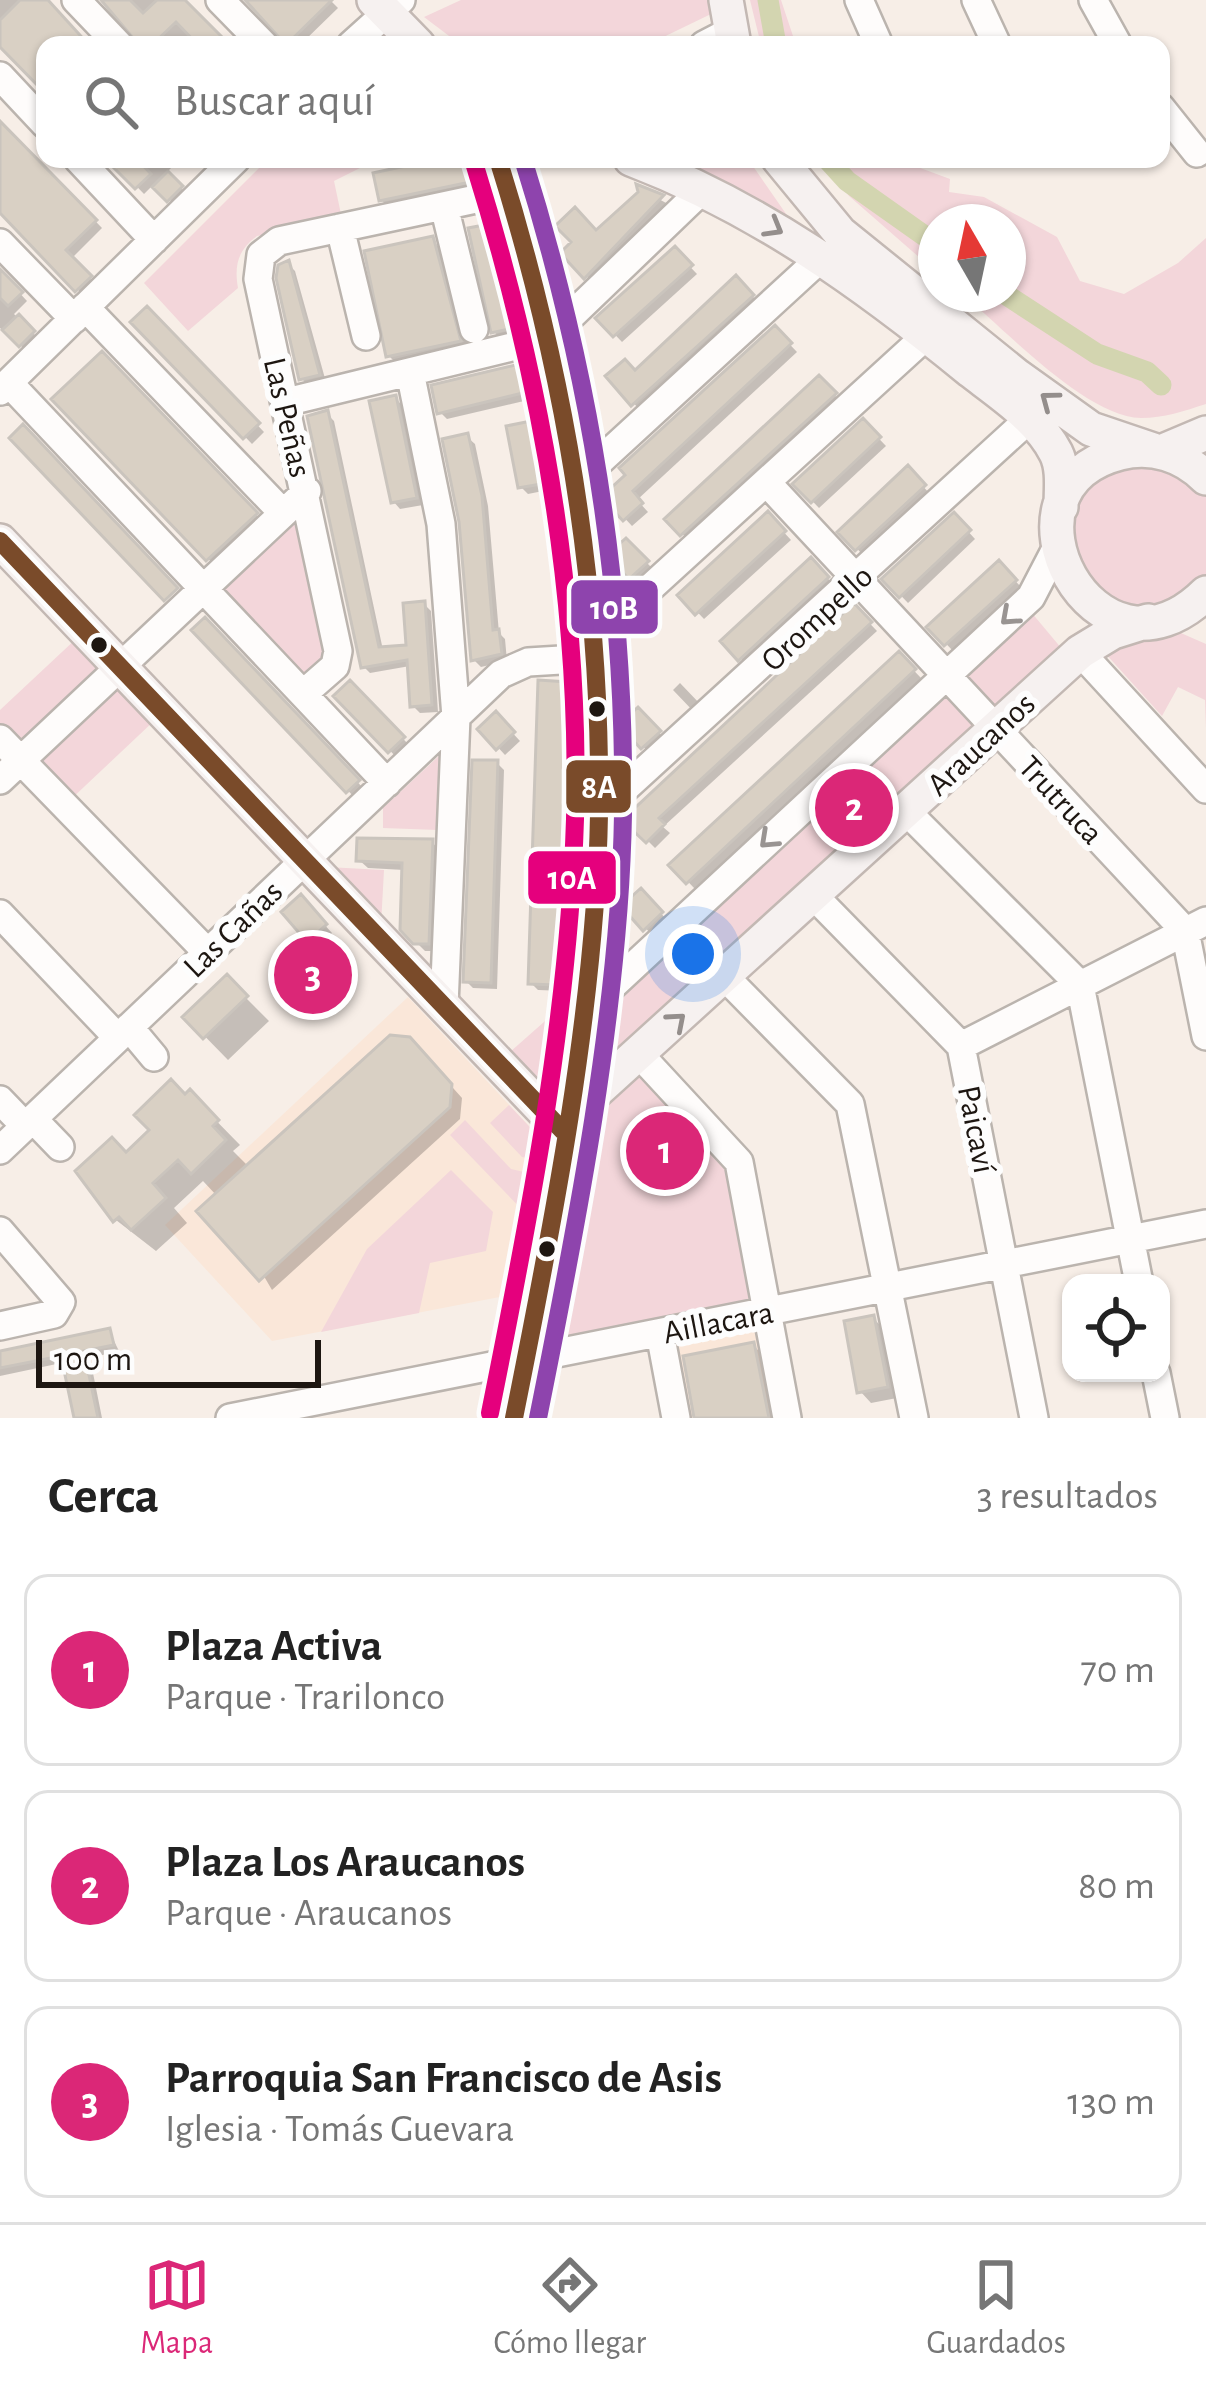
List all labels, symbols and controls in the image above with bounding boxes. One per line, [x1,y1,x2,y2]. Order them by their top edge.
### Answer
search box [36,36,1170,168]
icon: search [78,69,144,135]
text: Buscar aquí [174,79,374,124]
north arrow [918,204,1026,312]
one-way arrow [761,213,783,236]
street label: Las Peñas [257,354,316,481]
one-way arrow [1040,393,1062,414]
street label: Orompello [756,560,880,678]
line badge: 10B [569,578,660,636]
text: 10B [590,593,638,626]
one-way arrow [1001,603,1023,624]
unlabelled marker [88,634,110,656]
street label: Araucanos [922,687,1042,803]
unlabelled marker [586,698,608,720]
street label: Trutruca [1012,750,1109,851]
line badge: 8A [564,758,633,815]
pin: 2 [815,763,893,853]
text: 8A [581,772,617,805]
one-way arrow [760,826,781,848]
line badge: 10A [526,849,618,906]
text: 10A [548,863,597,896]
street label: Las Cañas [178,875,290,984]
your location [663,924,723,984]
pin: 3 [274,930,352,1020]
one-way arrow [663,1014,685,1035]
street label: Paicaví [951,1083,1000,1177]
pin: 1 [626,1106,704,1196]
unlabelled marker [536,1238,558,1260]
map controls [1062,1274,1170,1382]
button: locate [1062,1274,1170,1382]
street label: Aillacara [661,1297,776,1350]
scale bar [36,1334,321,1387]
text: 100 m [54,1344,132,1377]
text: Cerca [48,1471,159,1522]
text: 3 resultados [977,1477,1158,1516]
text: Plaza Activa [165,1624,383,1669]
text: 1 [83,1651,97,1690]
text: 70 m [1081,1651,1155,1690]
text: Parque · Trarilonco [165,1678,445,1717]
text: Plaza Los Araucanos [165,1840,525,1885]
text: 2 [81,1867,99,1906]
text: 80 m [1078,1867,1155,1906]
text: Parque · Araucanos [165,1894,452,1933]
text: Parroquia San Francisco de Asis [165,2056,722,2101]
text: 3 [82,2083,98,2122]
text: 130 m [1067,2083,1155,2122]
text: Iglesia · Tomás Guevara [165,2110,514,2149]
tab: Mapa [140,2252,213,2364]
tab: Cómo llegar [493,2252,646,2364]
tab: Guardados [927,2252,1066,2364]

